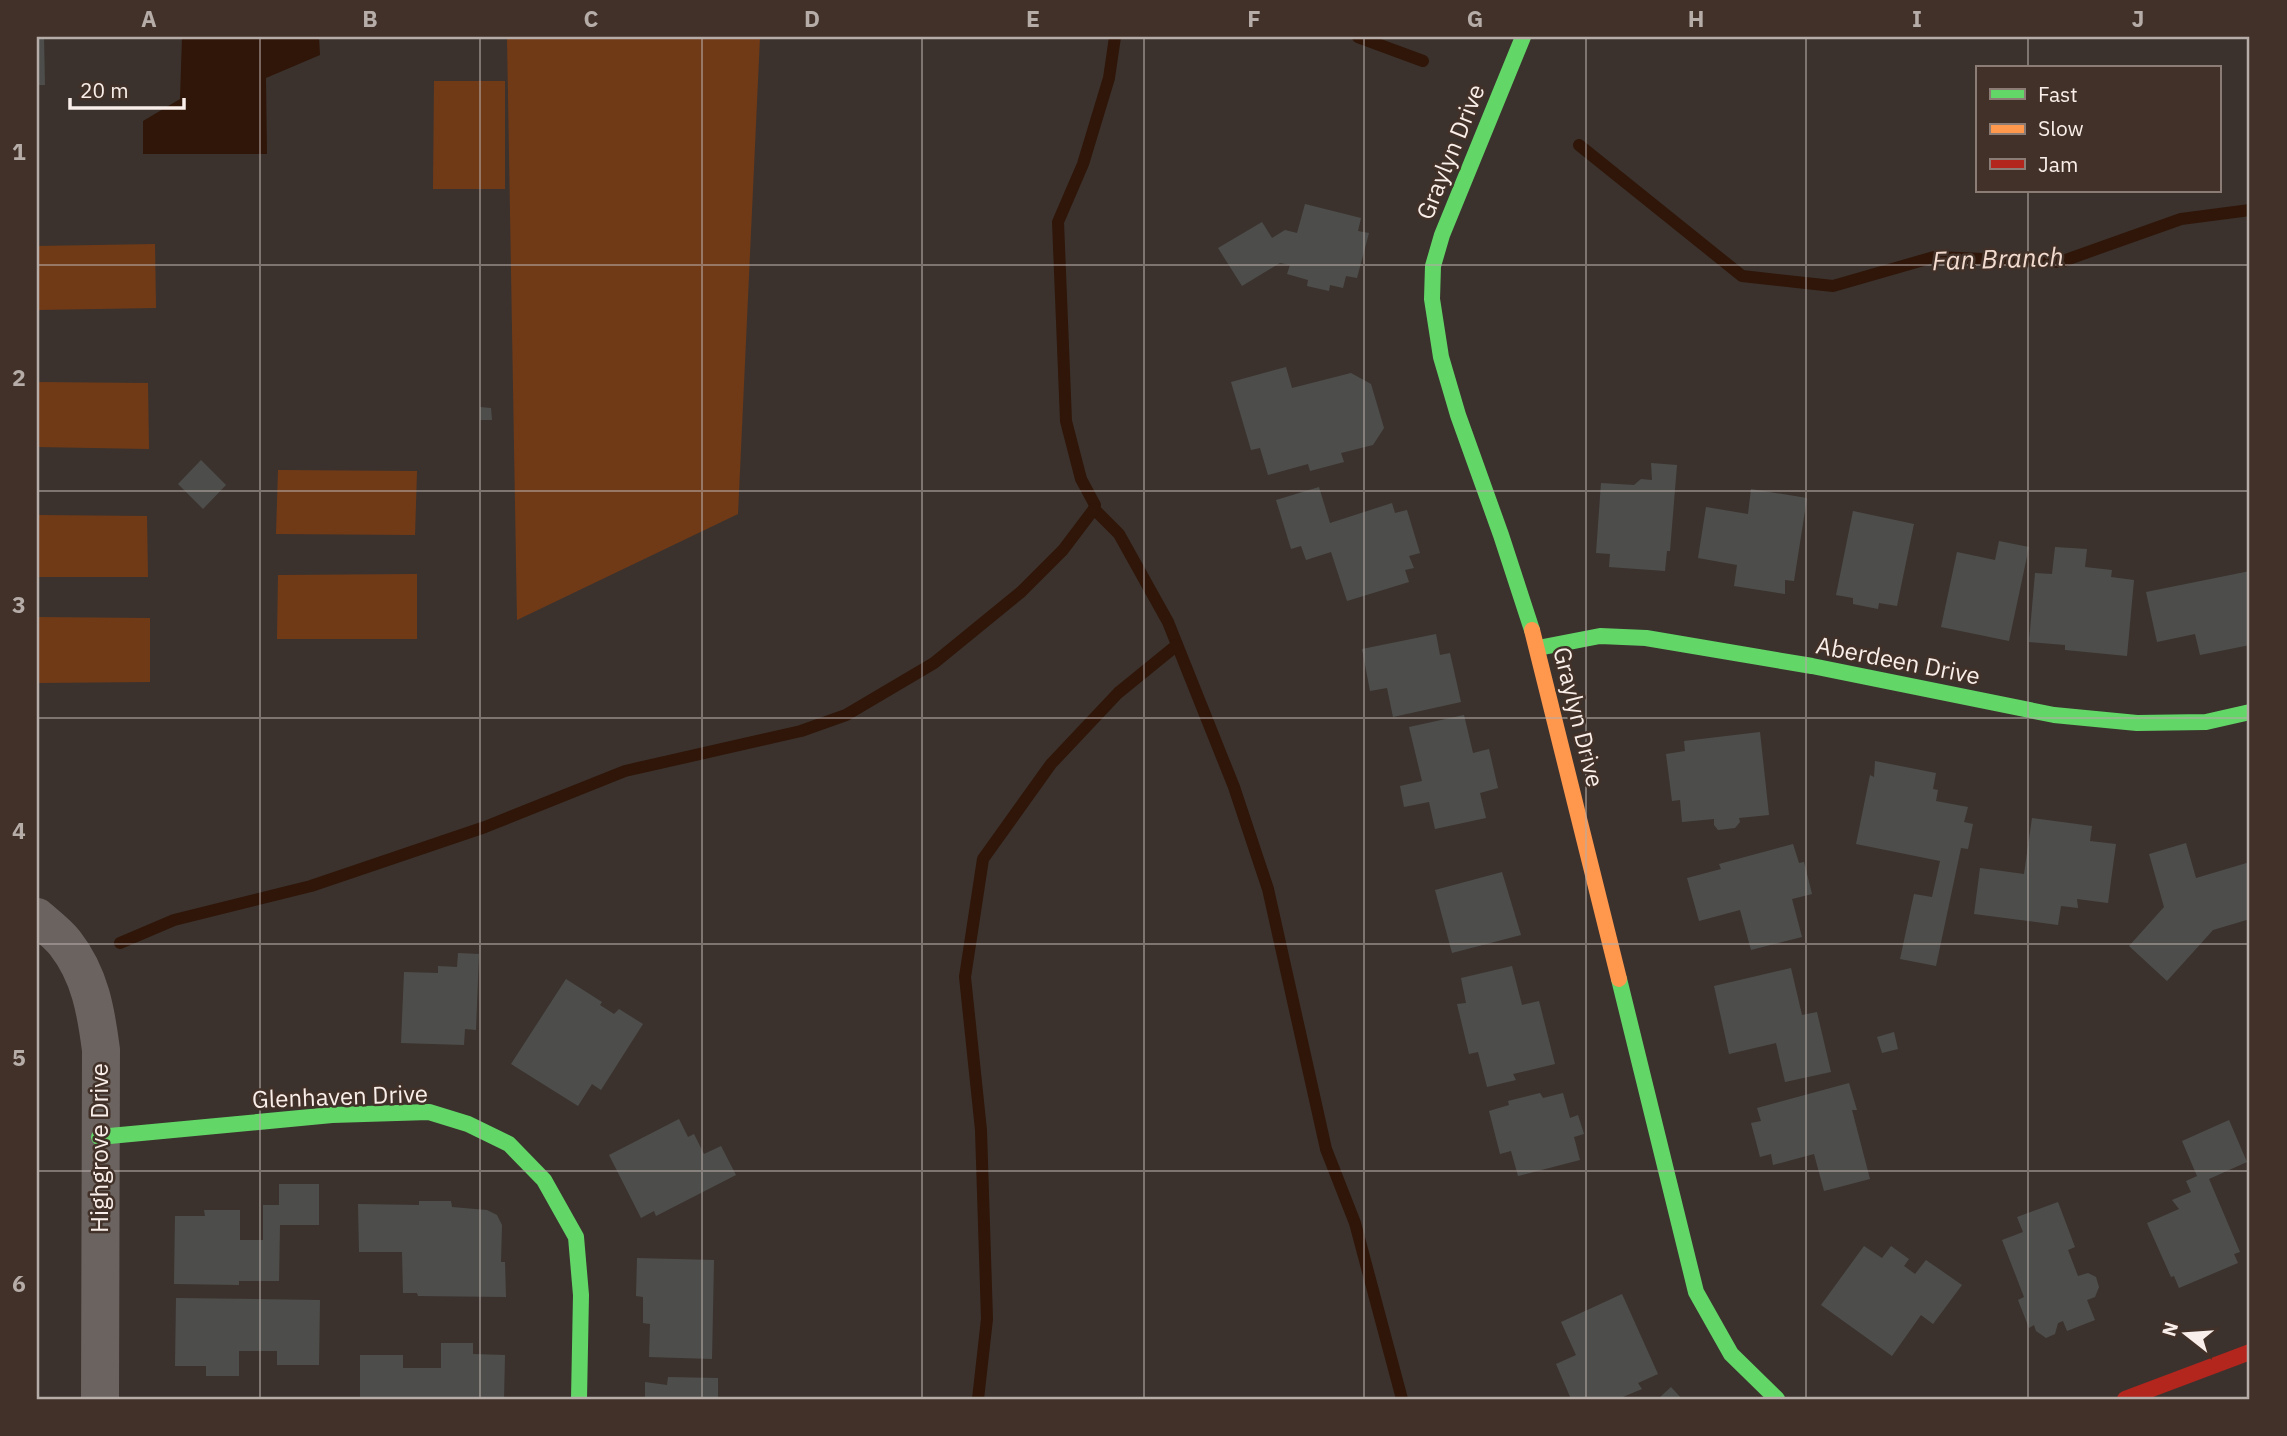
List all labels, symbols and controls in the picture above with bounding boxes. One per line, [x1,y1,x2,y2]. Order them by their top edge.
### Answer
text: A [141,3,157,33]
text: B [362,3,378,33]
text: C [584,3,599,33]
text: D [804,3,820,33]
text: E [1026,3,1040,33]
text: F [1247,3,1261,33]
text: G [1467,3,1483,33]
text: H [1688,3,1704,33]
text: I [1912,3,1922,33]
text: J [2132,3,2144,33]
scale bar [70,66,184,110]
legend [1976,66,2220,192]
text: 20 m [80,76,129,104]
street label: Graylyn Drive [1408,79,1492,224]
text: Fast [2038,80,2078,108]
text: Slow [2038,114,2084,142]
text: 1 [12,136,26,166]
text: Jam [2038,150,2078,178]
water label: Fan Branch [1931,239,2065,277]
text: 2 [12,362,26,392]
text: 3 [12,589,26,619]
street label: Aberdeen Drive [1813,628,1983,692]
street label: Graylyn Drive [1546,643,1612,790]
text: 4 [12,815,26,845]
text: 5 [12,1042,26,1072]
street label: Highgrove Drive [83,1063,115,1233]
street label: Glenhaven Drive [251,1077,429,1115]
text: 6 [12,1268,26,1298]
north arrow [2150,1300,2220,1370]
text: N [2156,1319,2183,1339]

